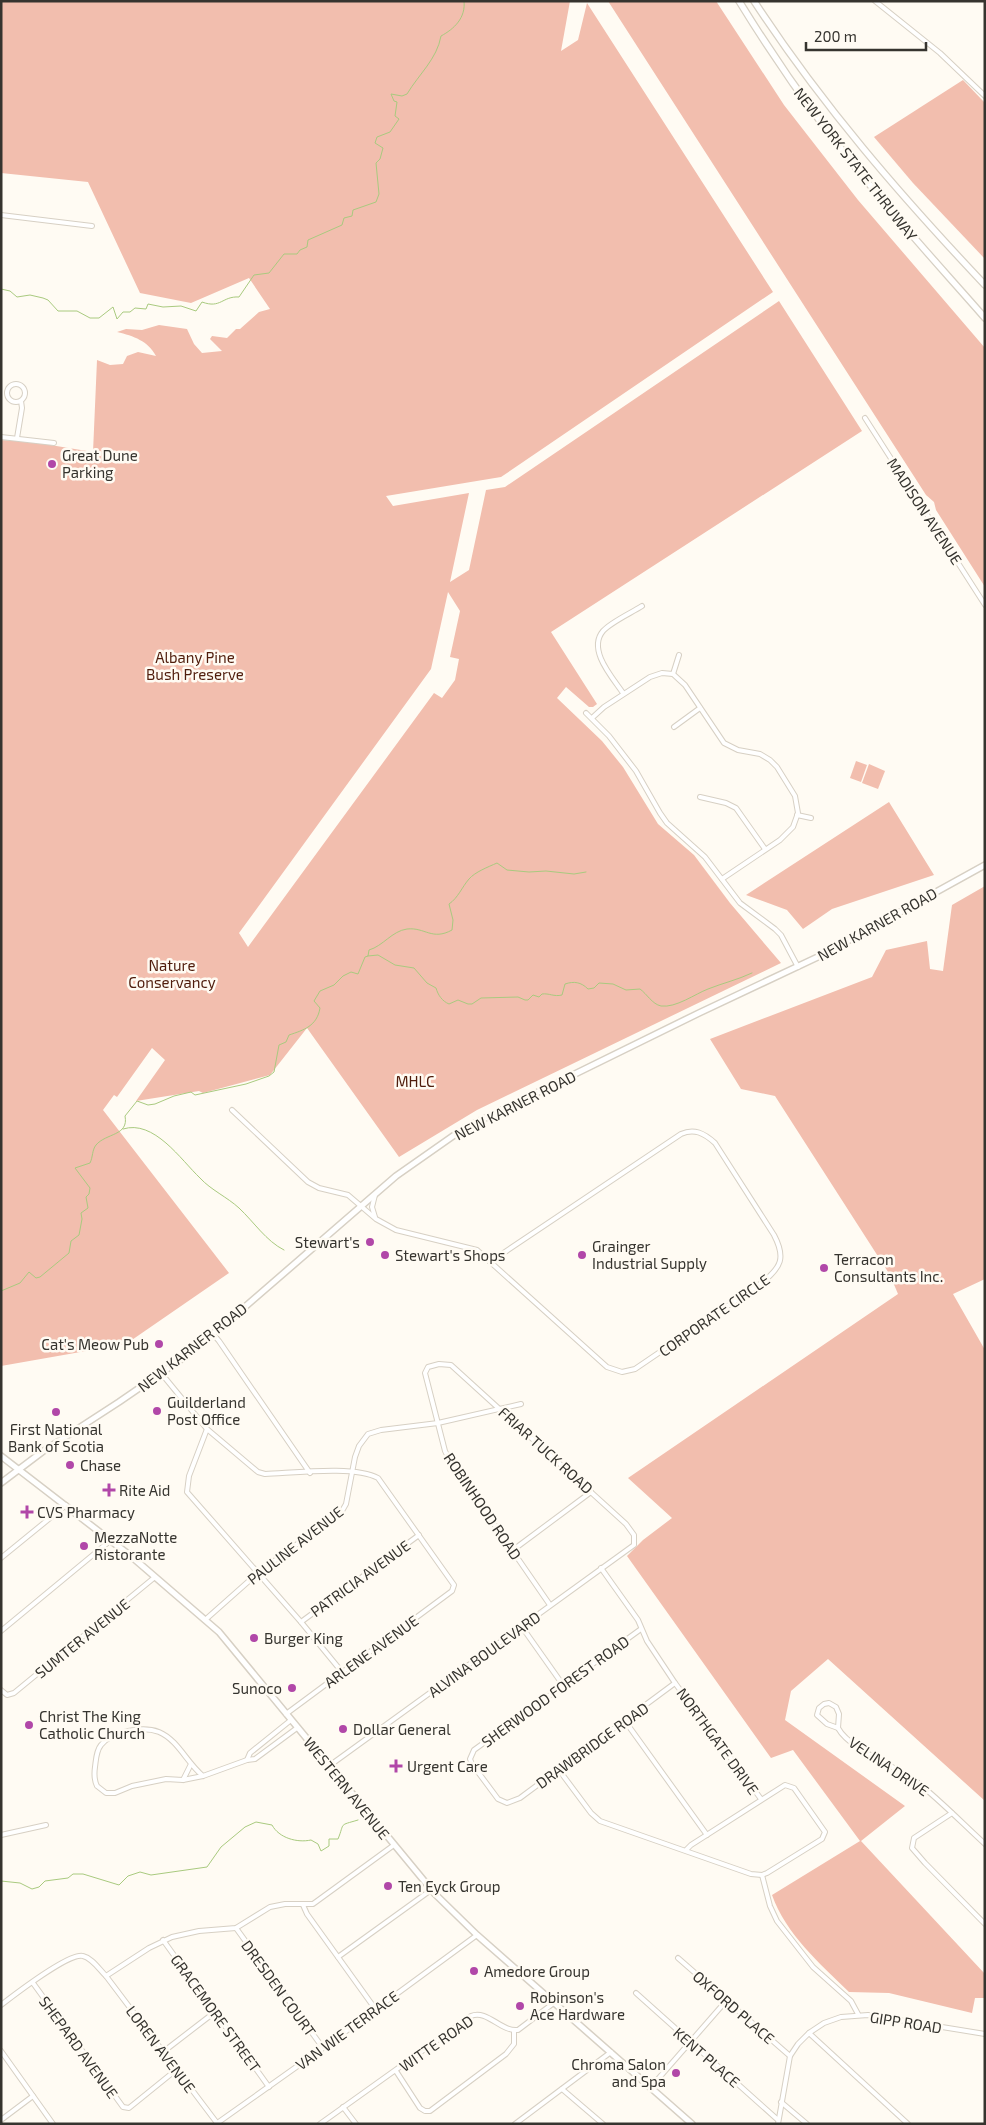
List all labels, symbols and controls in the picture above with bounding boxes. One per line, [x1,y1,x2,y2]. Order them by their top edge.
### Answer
scale bar [806,20,926,52]
text: 200 m [814,27,857,45]
street label: NEW YORK STATE THRUWAY [791,84,922,244]
place label: Great Dune Parking [62,446,138,481]
street label: MADISON AVENUE [884,454,966,568]
marker: Great Dune Parking [46,458,58,470]
park label: Albany Pine Bush Preserve [146,648,244,683]
street label: NEW KARNER ROAD [814,884,940,964]
park label: Nature Conservancy [128,956,216,991]
street label: NEW KARNER ROAD [451,1067,579,1143]
park label: MHLC [395,1072,435,1090]
place label: Stewart's [295,1233,360,1251]
marker: Stewart's [364,1236,376,1248]
place label: Grainger Industrial Supply [592,1237,707,1272]
place label: Stewart's Shops [395,1246,505,1264]
marker: Stewart's Shops [379,1249,391,1261]
marker: Grainger Industrial Supply [576,1249,588,1261]
place label: Terracon Consultants Inc. [834,1250,943,1285]
marker: Terracon Consultants Inc. [818,1262,830,1274]
street label: CORPORATE CIRCLE [655,1270,773,1360]
street label: NEW KARNER ROAD [134,1299,250,1395]
place label: Cat's Meow Pub [41,1335,149,1353]
marker: Cat's Meow Pub [153,1338,165,1350]
place label: Guilderland Post Office [167,1393,246,1428]
street label: FRIAR TUCK ROAD [495,1403,597,1497]
marker: Guilderland Post Office [151,1405,163,1417]
marker: First National Bank of Scotia [50,1406,62,1418]
place label: First National Bank of Scotia [8,1420,104,1455]
street label: ROBINHOOD ROAD [441,1449,525,1563]
place label: Chase [80,1456,121,1474]
marker: Chase [64,1459,76,1471]
place label: Rite Aid [119,1481,170,1499]
marker: Rite Aid [103,1484,115,1496]
street label: PAULINE AVENUE [244,1502,346,1588]
place label: CVS Pharmacy [37,1503,135,1521]
marker: CVS Pharmacy [21,1506,33,1518]
place label: MezzaNotte Ristorante [94,1528,177,1563]
street label: PATRICIA AVENUE [307,1536,413,1620]
marker: MezzaNotte Ristorante [78,1540,90,1552]
street label: SUMTER AVENUE [31,1594,133,1682]
street label: ALVINA BOULEVARD [424,1607,544,1701]
street label: ARLENE AVENUE [320,1611,422,1691]
place label: Burger King [264,1629,344,1647]
street label: SHERWOOD FOREST ROAD [478,1631,632,1751]
marker: Burger King [248,1632,260,1644]
place label: Sunoco [232,1679,282,1697]
marker: Sunoco [286,1682,298,1694]
street label: NORTHGATE DRIVE [673,1684,763,1798]
street label: DRAWBRIDGE ROAD [532,1698,652,1792]
place label: Christ The King Catholic Church [39,1707,145,1742]
marker: Christ The King Catholic Church [23,1719,35,1731]
place label: Dollar General [353,1720,451,1738]
marker: Dollar General [337,1723,349,1735]
street label: WESTERN AVENUE [300,1733,394,1843]
street label: VELINA DRIVE [846,1733,932,1799]
place label: Urgent Care [407,1757,488,1775]
marker: Urgent Care [389,1759,403,1773]
place label: Ten Eyck Group [398,1877,501,1895]
marker: Ten Eyck Group [382,1880,394,1892]
street label: DRESDEN COURT [238,1936,320,2040]
street label: GRACEMORE STREET [167,1951,265,2076]
place label: Amedore Group [484,1962,590,1980]
marker: Amedore Group [468,1965,480,1977]
street label: OXFORD PLACE [690,1967,778,2047]
street label: VAN WIE TERRACE [292,1987,402,2073]
place label: Robinson's Ace Hardware [530,1988,625,2023]
street label: SHEPARD AVENUE [36,1992,122,2102]
marker: Robinson's Ace Hardware [514,2000,526,2012]
street label: LOREN AVENUE [123,2002,199,2096]
street label: GIPP ROAD [869,2007,943,2037]
street label: WITTE ROAD [396,2011,476,2075]
street label: KENT PLACE [670,2023,744,2091]
place label: Chroma Salon and Spa [571,2055,666,2090]
marker: Chroma Salon and Spa [670,2067,682,2079]

